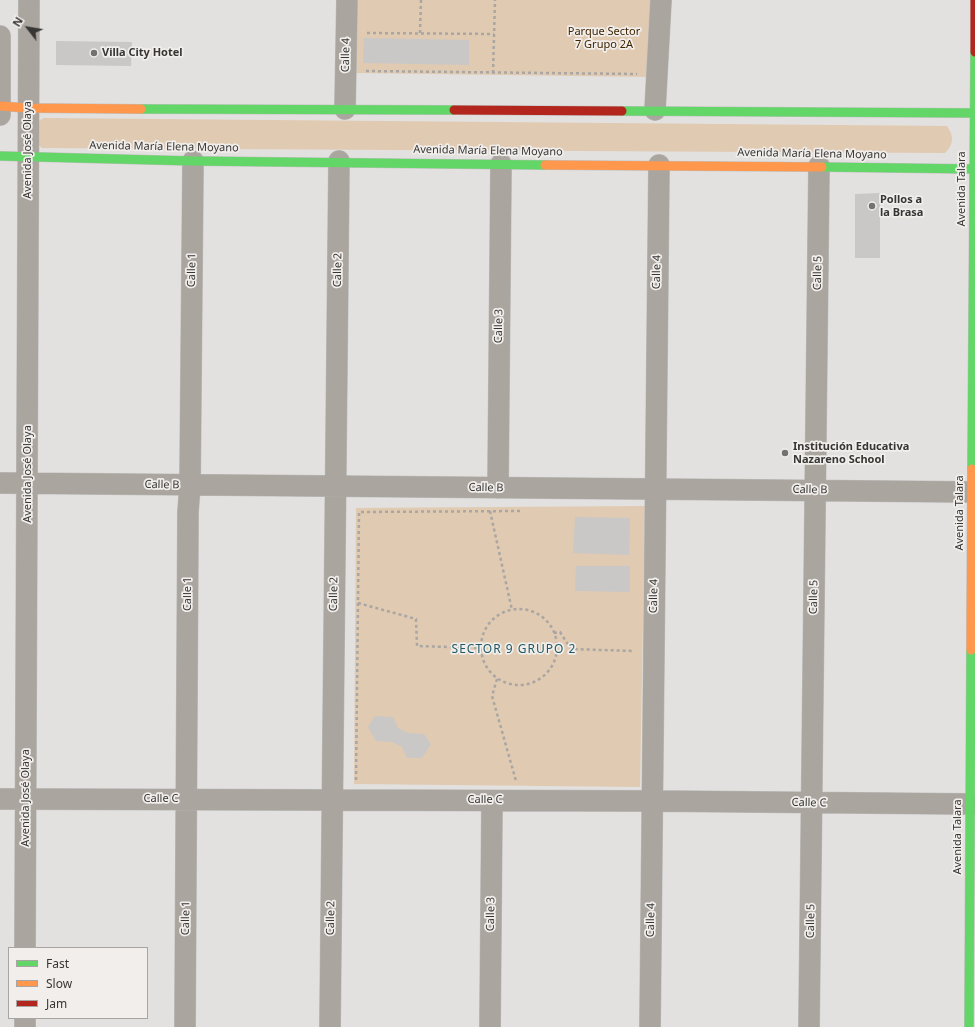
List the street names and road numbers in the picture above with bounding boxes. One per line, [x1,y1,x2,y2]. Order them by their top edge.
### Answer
street label: Calle 4 [339,38,353,72]
street label: Avenida José Olaya [21,101,35,199]
street label: Avenida María Elena Moyano [89,139,239,155]
street label: Avenida María Elena Moyano [413,143,563,159]
street label: Avenida María Elena Moyano [737,146,887,162]
street label: Avenida Talara [955,151,969,227]
street label: Calle 1 [185,253,199,287]
street label: Calle 2 [331,253,345,287]
street label: Calle 4 [650,255,664,289]
street label: Calle 5 [811,256,825,290]
street label: Calle 3 [492,309,506,343]
street label: Avenida José Olaya [21,425,35,523]
street label: Avenida Talara [953,475,967,551]
street label: Calle B [144,478,180,492]
street label: Calle B [468,481,504,495]
street label: Calle B [792,483,828,497]
street label: Calle 1 [181,577,195,611]
street label: Calle 2 [327,577,341,611]
street label: Calle 4 [647,579,661,613]
street label: Calle 5 [807,580,821,614]
street label: Avenida José Olaya [19,749,33,847]
street label: Calle C [144,792,178,806]
street label: Calle C [468,793,502,807]
street label: Calle C [791,796,827,810]
street label: Avenida Talara [951,799,965,875]
street label: Calle 3 [484,897,498,931]
street label: Calle 1 [179,901,193,935]
street label: Calle 2 [324,901,338,935]
street label: Calle 4 [644,903,658,937]
street label: Calle 5 [804,904,818,938]

